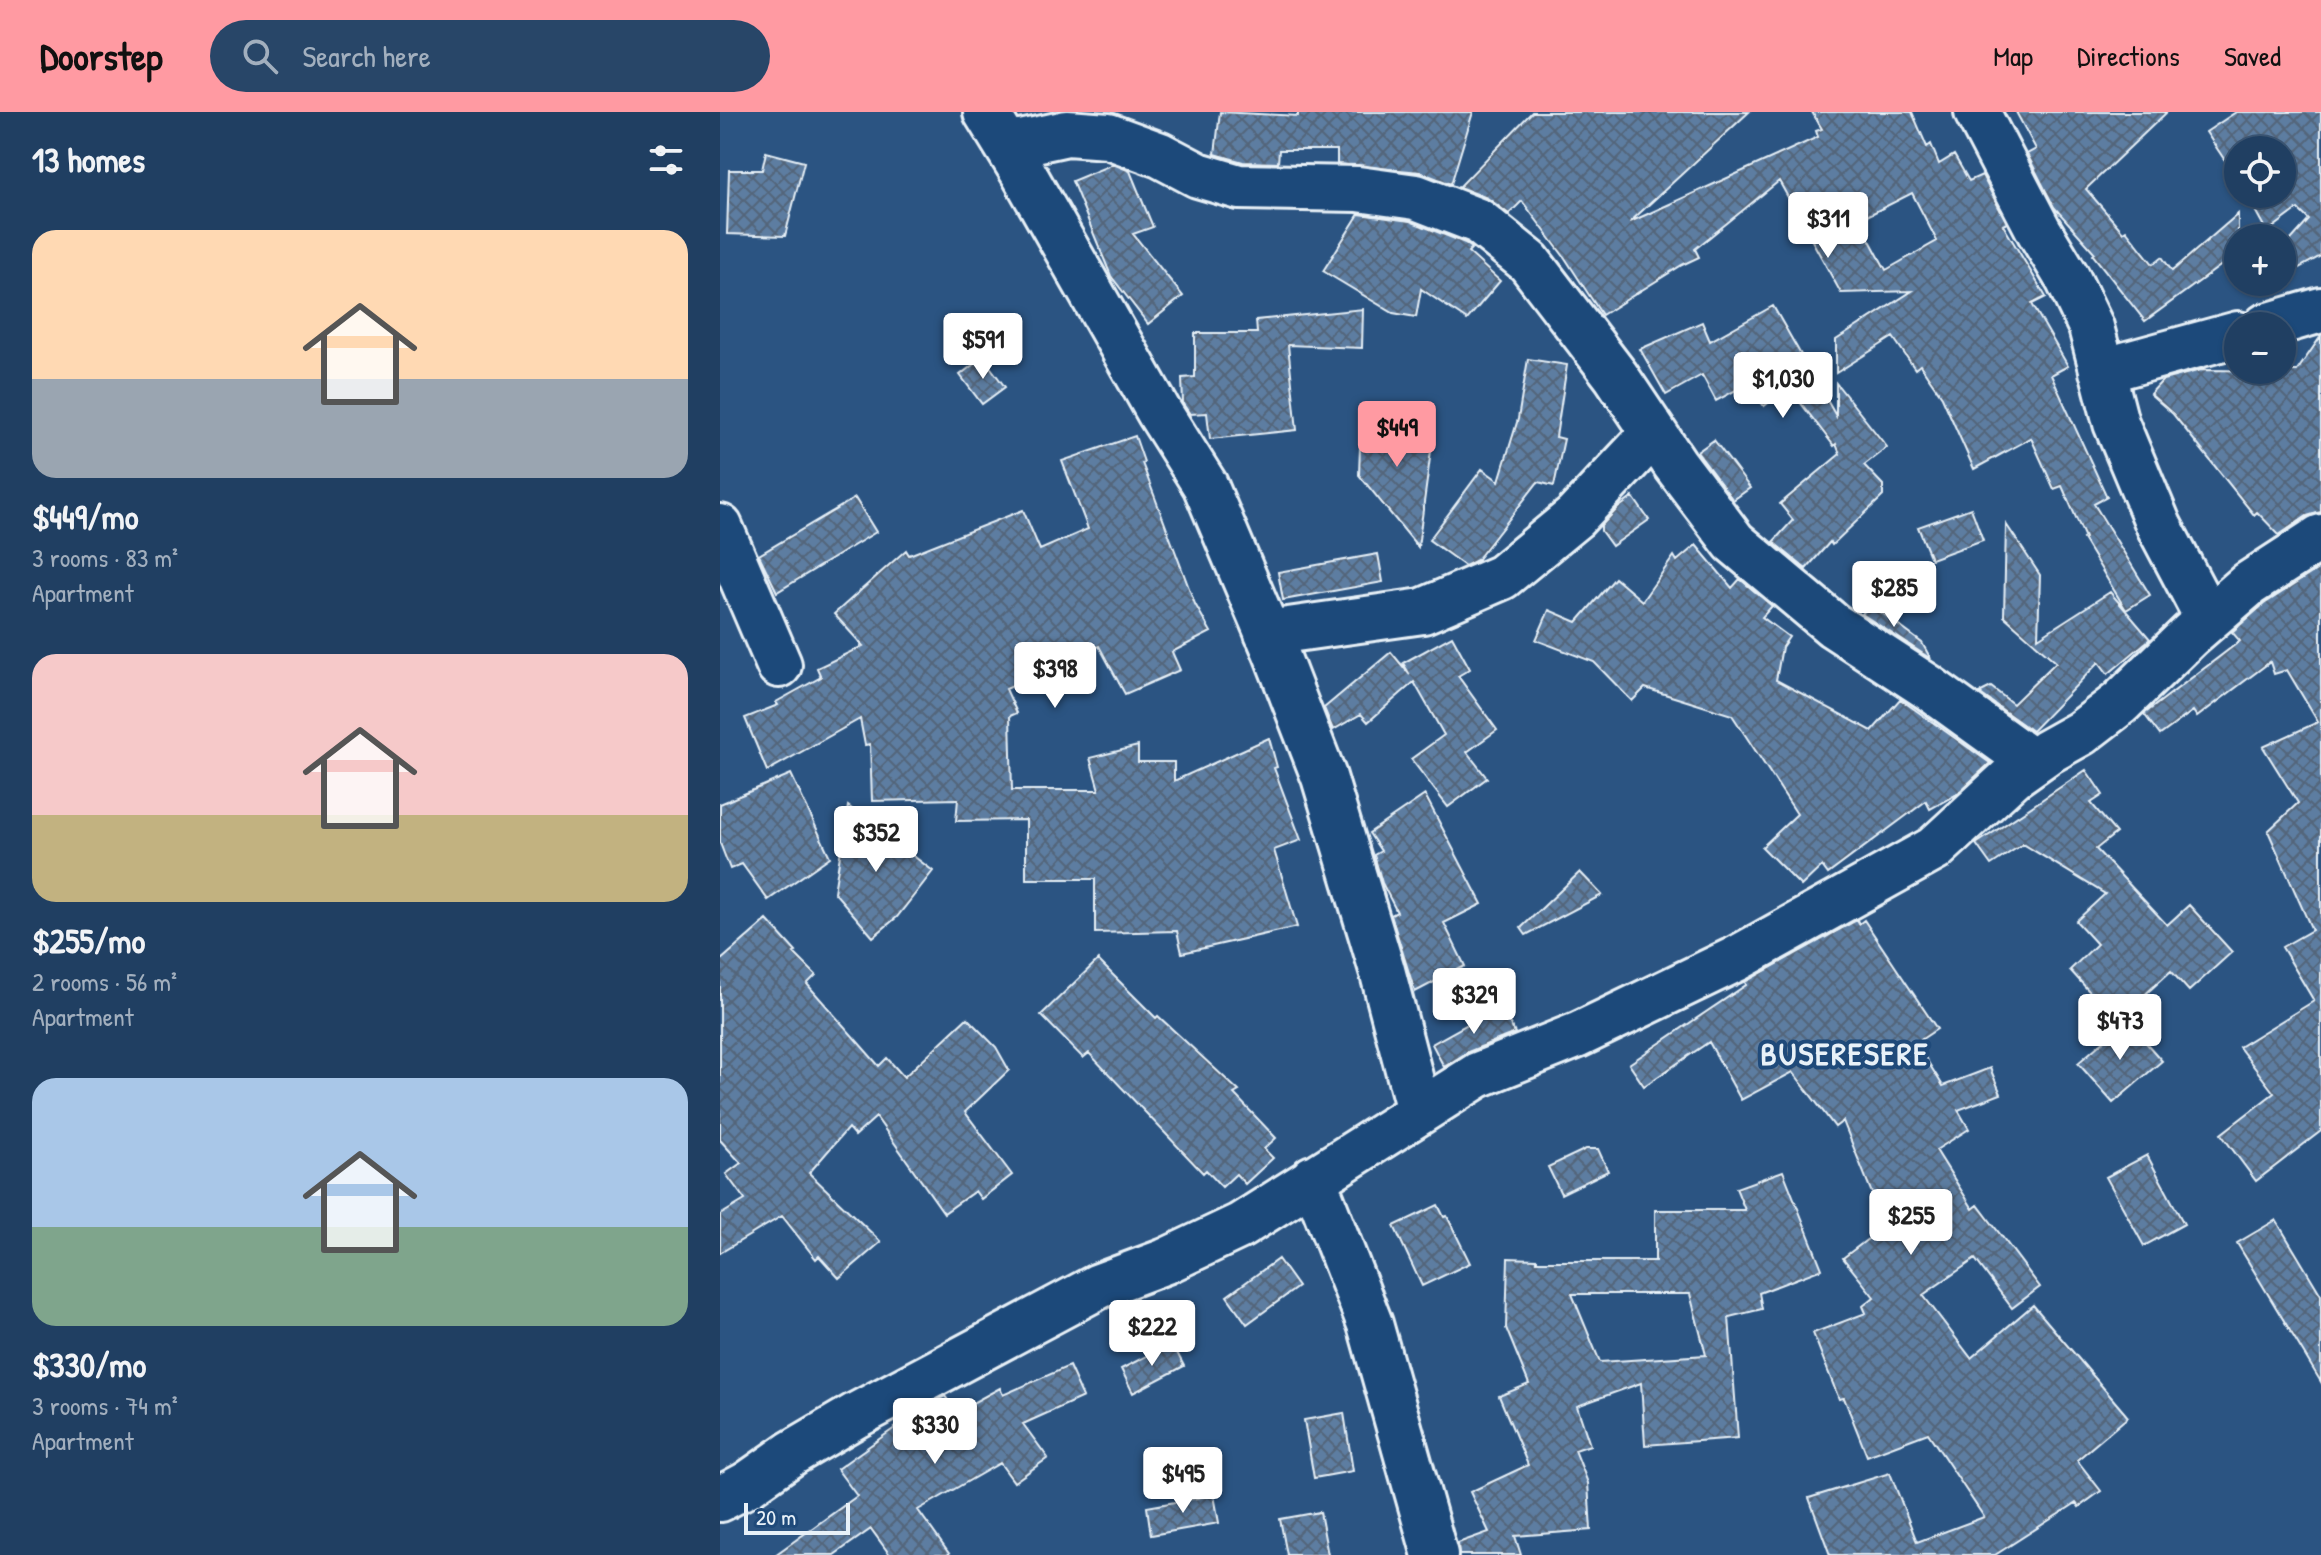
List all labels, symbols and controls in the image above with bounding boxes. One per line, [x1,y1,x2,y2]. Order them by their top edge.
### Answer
search box [210,20,770,92]
text: Doorstep [40,30,162,82]
icon: search [238,34,282,78]
text: Search here [302,36,431,76]
text: Map [1993,37,2033,75]
text: Directions [2077,37,2180,75]
text: Saved [2224,37,2281,75]
map controls [2224,136,2296,384]
button: locate [2224,136,2296,208]
text: 13 homes [32,137,145,183]
icon: filters [644,138,688,182]
pin: $311 [1781,192,1875,260]
text: $311 [1806,200,1850,235]
button: + [2224,224,2296,296]
icon: home [288,282,432,426]
button: − [2224,312,2296,384]
pin: $591 [936,313,1030,381]
text: $591 [961,321,1005,356]
pin: $1,030 [1718,352,1848,420]
text: $1,030 [1752,360,1814,395]
pin: $449 [1350,401,1444,469]
text: $449 [1376,409,1418,444]
text: $449/mo [32,494,138,540]
text: 3 rooms · 83 m² [32,540,178,575]
pin: $285 [1847,561,1941,629]
text: $285 [1870,569,1918,604]
text: Apartment [32,575,134,610]
pin: $398 [1008,642,1102,710]
text: $398 [1032,650,1078,685]
icon: home [288,706,432,850]
pin: $352 [829,806,923,874]
text: $352 [852,814,900,849]
text: $255/mo [32,918,145,964]
text: 2 rooms · 56 m² [32,964,177,999]
pin: $329 [1427,968,1521,1036]
text: $329 [1451,976,1497,1011]
pin: $473 [2073,994,2167,1062]
text: Apartment [32,999,134,1034]
text: $473 [2096,1002,2144,1037]
district label: BUSERESERE [1761,1032,1929,1075]
icon: home [288,1130,432,1274]
pin: $255 [1864,1189,1958,1257]
text: $255 [1887,1197,1935,1232]
pin: $222 [1105,1300,1199,1368]
text: $222 [1127,1308,1177,1343]
text: $330/mo [32,1342,146,1388]
text: 3 rooms · 74 m² [32,1388,178,1423]
pin: $330 [888,1398,982,1466]
text: $330 [911,1406,959,1441]
text: Apartment [32,1423,134,1458]
pin: $495 [1136,1447,1230,1515]
text: $495 [1161,1455,1205,1490]
scale bar [744,1499,850,1535]
text: 20 m [756,1502,796,1532]

